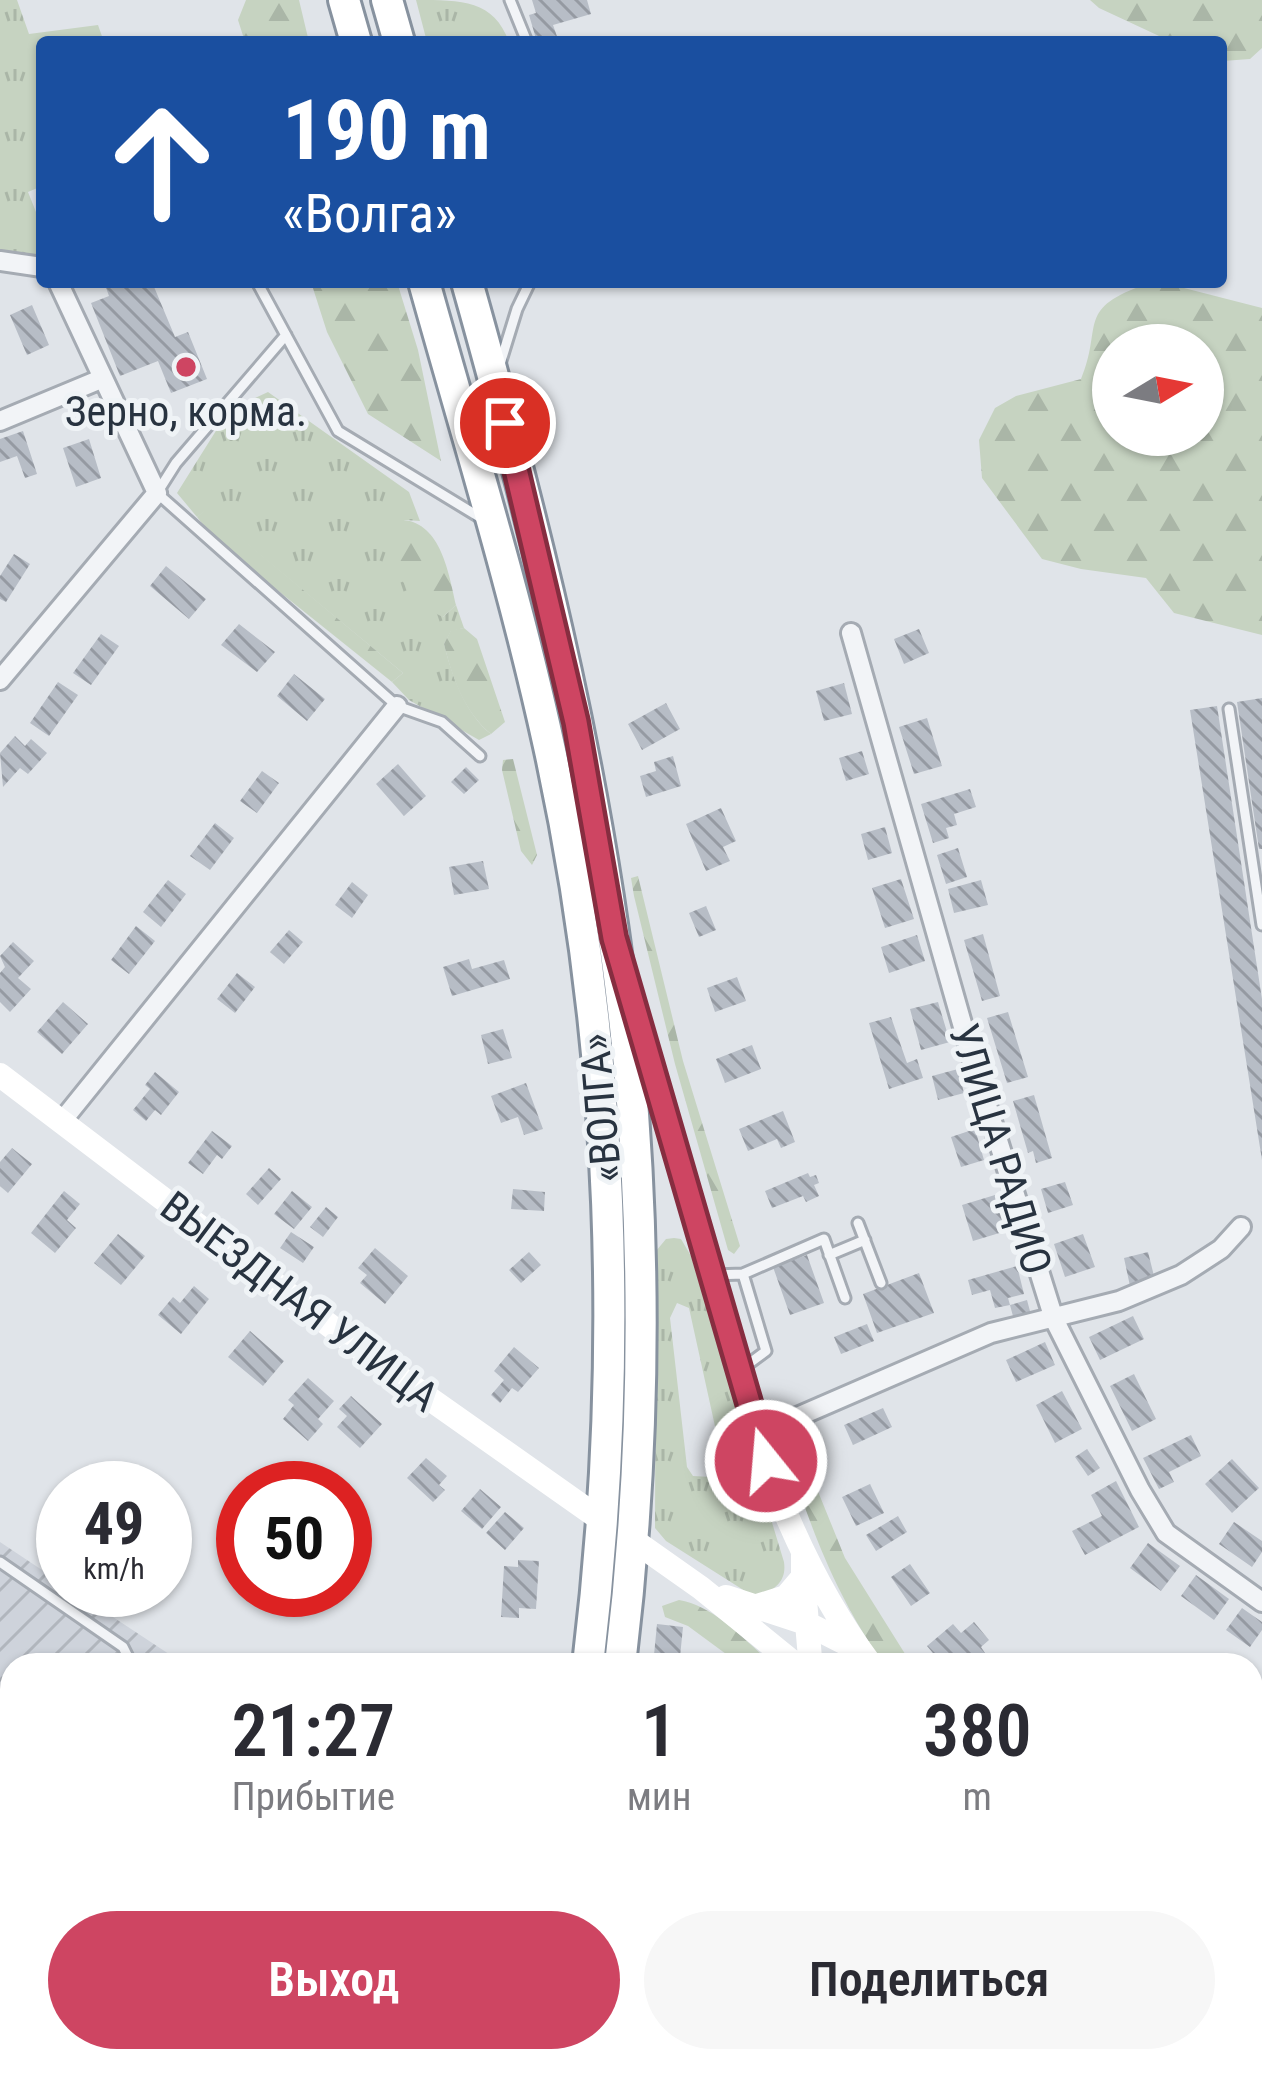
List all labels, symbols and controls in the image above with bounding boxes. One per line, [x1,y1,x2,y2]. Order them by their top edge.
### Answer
text: 190 m [282,81,491,180]
icon: ahead [84,84,240,240]
text: «Волга» [282,182,457,245]
north arrow [1092,324,1224,456]
map controls [1092,324,1224,456]
marker: Зерно, корма. [173,354,199,380]
pin [454,372,556,474]
place label: Зерно, корма. [65,387,307,436]
icon: arrive [472,390,538,456]
street label: УЛИЦА РАДИО [939,1018,1062,1280]
street label: «ВОЛГА» [570,1031,631,1184]
street label: ВЫЕЗДНАЯ УЛИЦА [152,1181,448,1422]
position arrow [703,1398,829,1524]
speed limit sign: 50 [216,1461,372,1617]
text: 49 [84,1488,144,1559]
text: km/h [83,1551,145,1586]
text: 21:27 [231,1689,395,1774]
text: 1 [641,1689,677,1774]
text: 380 [923,1689,1032,1774]
text: Прибытие [232,1774,395,1820]
text: мин [627,1774,692,1820]
text: m [963,1774,992,1820]
button: Выход [48,1911,620,2049]
button: Поделиться [644,1911,1215,2049]

